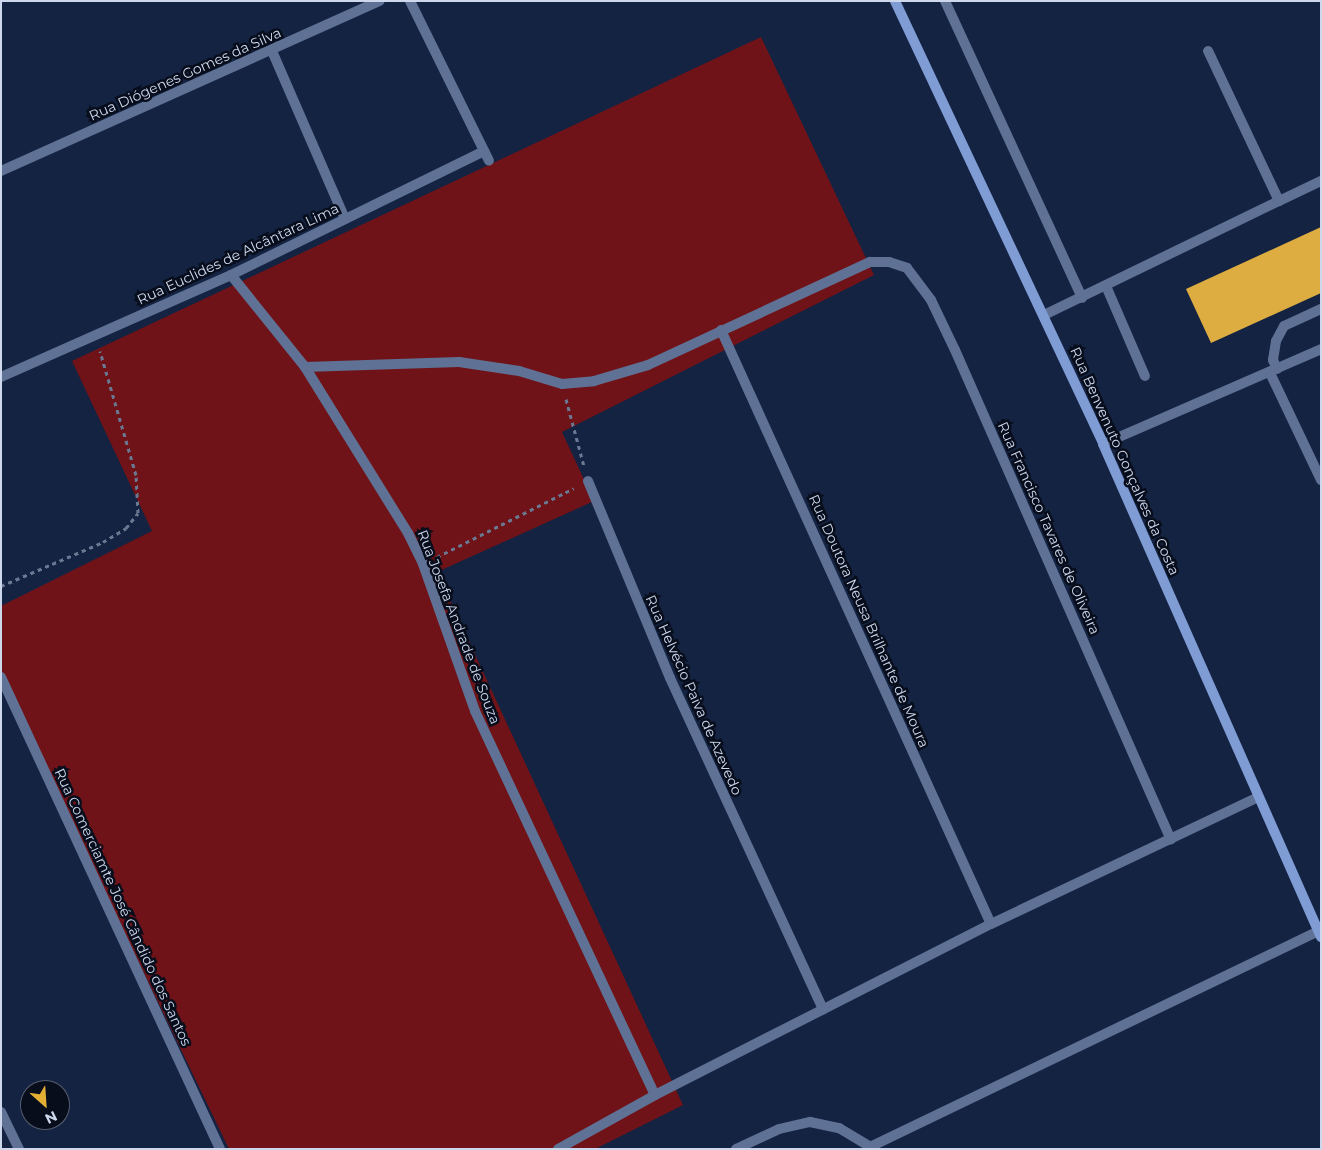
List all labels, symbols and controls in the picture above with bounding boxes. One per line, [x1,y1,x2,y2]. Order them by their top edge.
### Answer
street label: Rua Diógenes Gomes da Silva [86,24,284,124]
street label: Rua Euclides de Alcântara Lima [134,200,342,308]
street label: Rua Benvenuto Gonçalves da Costa [1067,344,1183,578]
street label: Rua Francisco Tavares de Oliveira [994,419,1104,637]
street label: Rua Doutora Neusa Brilhante de Moura [805,492,933,750]
street label: Rua Josefa Andrade de Souza [414,527,504,727]
street label: Rua Helvécio Paiva de Azevedo [642,592,746,798]
street label: Rua Comerciamte José Cândido dos Santos [51,766,195,1048]
north arrow [20,1080,70,1130]
text: N [42,1107,60,1128]

